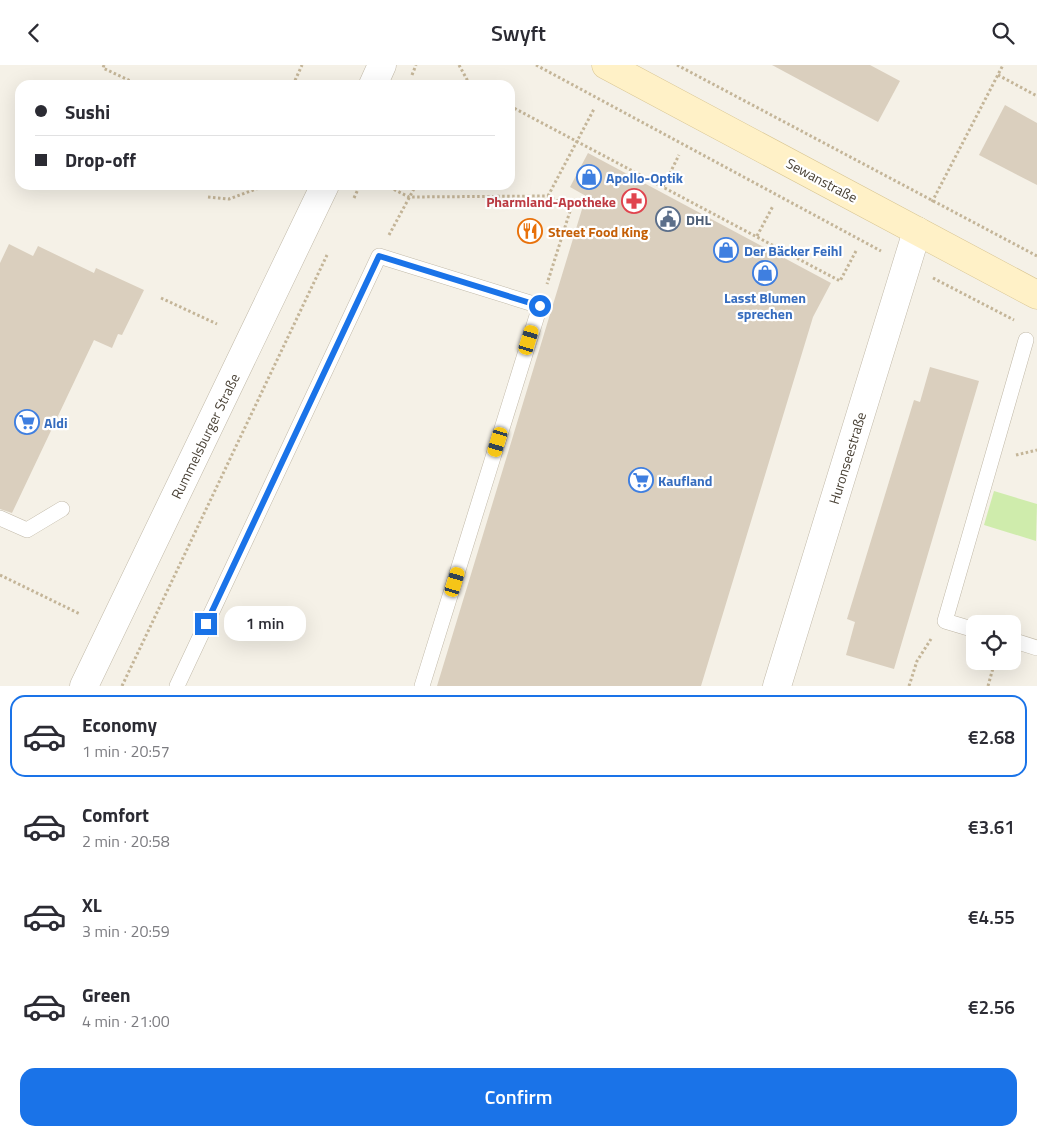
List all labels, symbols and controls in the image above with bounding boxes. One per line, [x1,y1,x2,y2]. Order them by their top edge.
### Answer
text: Swyft [491,16,546,50]
icon: back [20,19,48,47]
icon: search [989,19,1017,47]
text: Sushi [65,97,110,126]
text: Drop-off [65,145,136,174]
street label: Sewanstraße [783,152,861,208]
shop icon: Apollo-Optik [576,164,602,190]
place label: Apollo-Optik [606,167,684,188]
pharmacy icon: Pharmland-Apotheke [621,188,647,214]
place label: Pharmland-Apotheke [486,191,616,212]
public building icon: DHL [655,206,681,232]
place label: DHL [686,209,711,230]
restaurant icon: Street Food King [517,218,543,244]
place label: Street Food King [548,221,649,242]
shop icon: Der Bäcker Feihl [713,237,739,263]
place label: Der Bäcker Feihl [744,240,842,261]
shop icon: Lasst Blumen sprechen [752,260,778,286]
place label: Lasst Blumen sprechen [724,287,806,324]
route start [529,295,551,317]
car [517,323,540,357]
street label: Rummelsburger Straße [165,370,245,502]
supermarket icon: Aldi [14,409,40,435]
street label: Huronseestraße [823,409,871,507]
place label: Aldi [44,412,68,433]
car [486,425,509,459]
supermarket icon: Kaufland [628,467,654,493]
place label: Kaufland [658,470,713,491]
car [443,565,466,599]
callout: 1 min [224,607,306,641]
text: 1 min [246,611,284,635]
route end [195,613,217,635]
map controls [966,615,1021,670]
button: locate [966,615,1021,670]
text: Economy [82,710,157,739]
icon: car [22,714,67,759]
text: €2.68 [968,722,1015,751]
text: 1 min · 20:57 [82,739,170,763]
text: Comfort [82,800,149,829]
icon: car [22,804,67,849]
text: €3.61 [968,812,1015,841]
text: 2 min · 20:58 [82,829,170,853]
text: XL [82,890,102,919]
icon: car [22,894,67,939]
text: €4.55 [968,902,1015,931]
text: 3 min · 20:59 [82,919,170,943]
text: Green [82,980,131,1009]
icon: car [22,984,67,1029]
text: €2.56 [968,992,1015,1021]
text: 4 min · 21:00 [82,1009,170,1033]
button: Confirm [20,1068,1017,1126]

